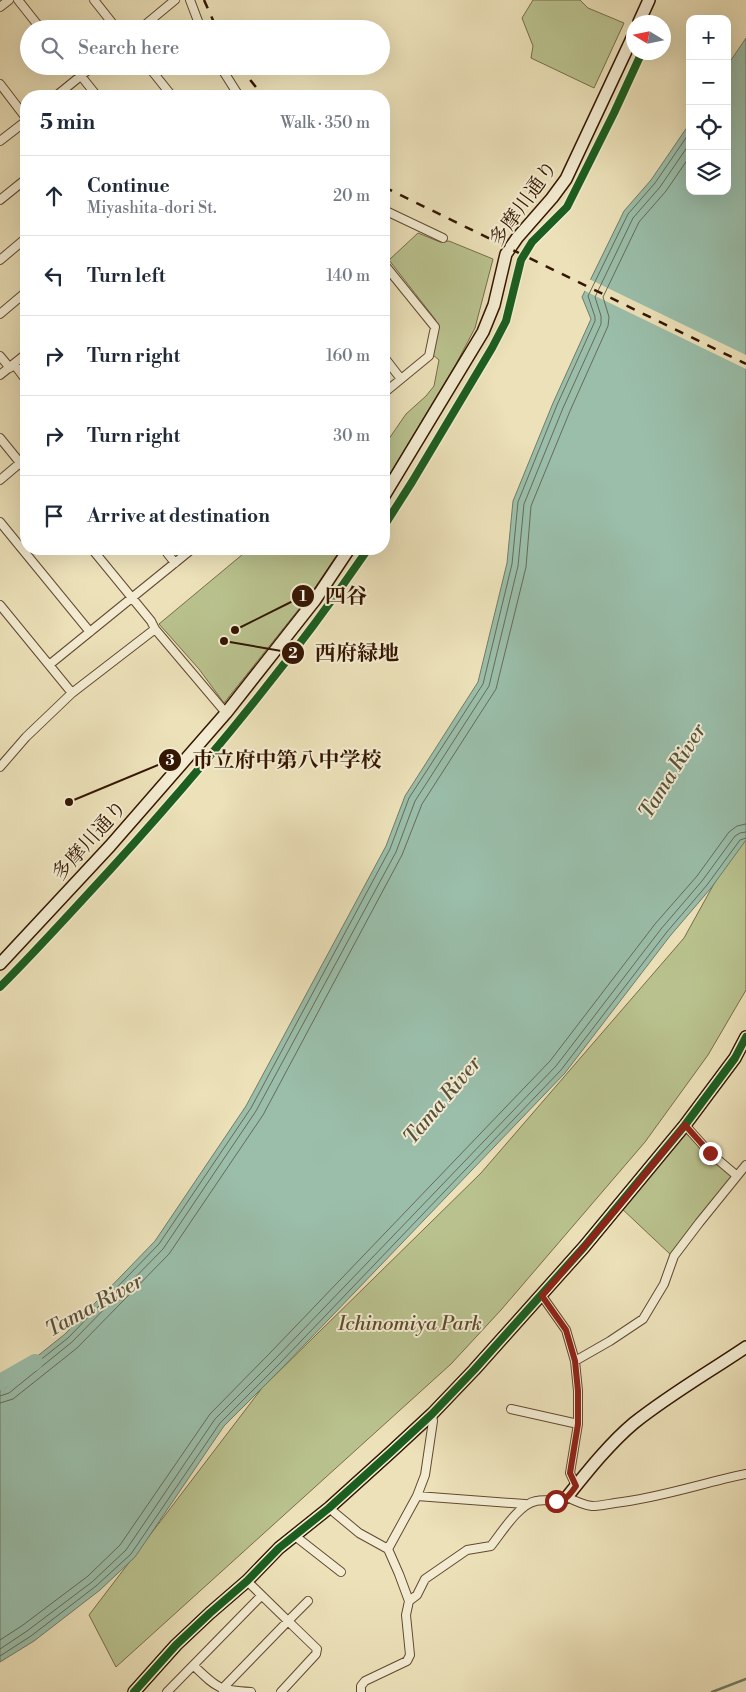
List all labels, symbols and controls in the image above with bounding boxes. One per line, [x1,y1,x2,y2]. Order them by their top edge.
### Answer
north arrow [626,15,671,60]
map controls [686,15,731,195]
button: + [686,15,731,60]
search box [20,20,390,75]
icon: search [38,34,66,62]
text: Search here [78,36,179,60]
button: − [686,60,731,105]
button: locate [686,105,731,150]
text: 5 min [40,110,95,136]
text: Walk · 350 m [281,113,370,133]
button: layers [686,150,731,195]
street label: 多摩川通り [485,156,564,252]
text: Continue [87,174,170,198]
icon: ahead [40,182,68,210]
text: 20 m [333,186,370,206]
text: Miyashita-dori St. [87,198,217,218]
icon: left [40,262,68,290]
text: Turn left [87,264,166,288]
text: 140 m [326,266,370,286]
icon: right [40,342,68,370]
text: Turn right [87,344,180,368]
text: 160 m [326,346,370,366]
icon: right [40,422,68,450]
text: Turn right [87,424,180,448]
text: 30 m [333,426,370,446]
icon: arrive [40,502,68,530]
text: Arrive at destination [87,504,270,528]
callout: 四谷 [290,578,377,614]
text: 四谷 [325,584,367,610]
text: 1 [299,587,307,606]
callout: 西府緑地 [280,635,409,671]
text: 西府緑地 [315,641,399,667]
text: 2 [288,644,298,663]
water label: Tama River [633,718,713,824]
callout: 市立府中第八中学校 [157,742,391,778]
text: 市立府中第八中学校 [193,748,382,774]
text: 3 [165,751,175,770]
street label: 多摩川通り [47,795,133,887]
water label: Tama River [398,1050,488,1150]
route end [699,1142,722,1165]
water label: Tama River [41,1268,149,1343]
park label: Ichinomiya Park [337,1312,482,1337]
route start [545,1490,568,1513]

